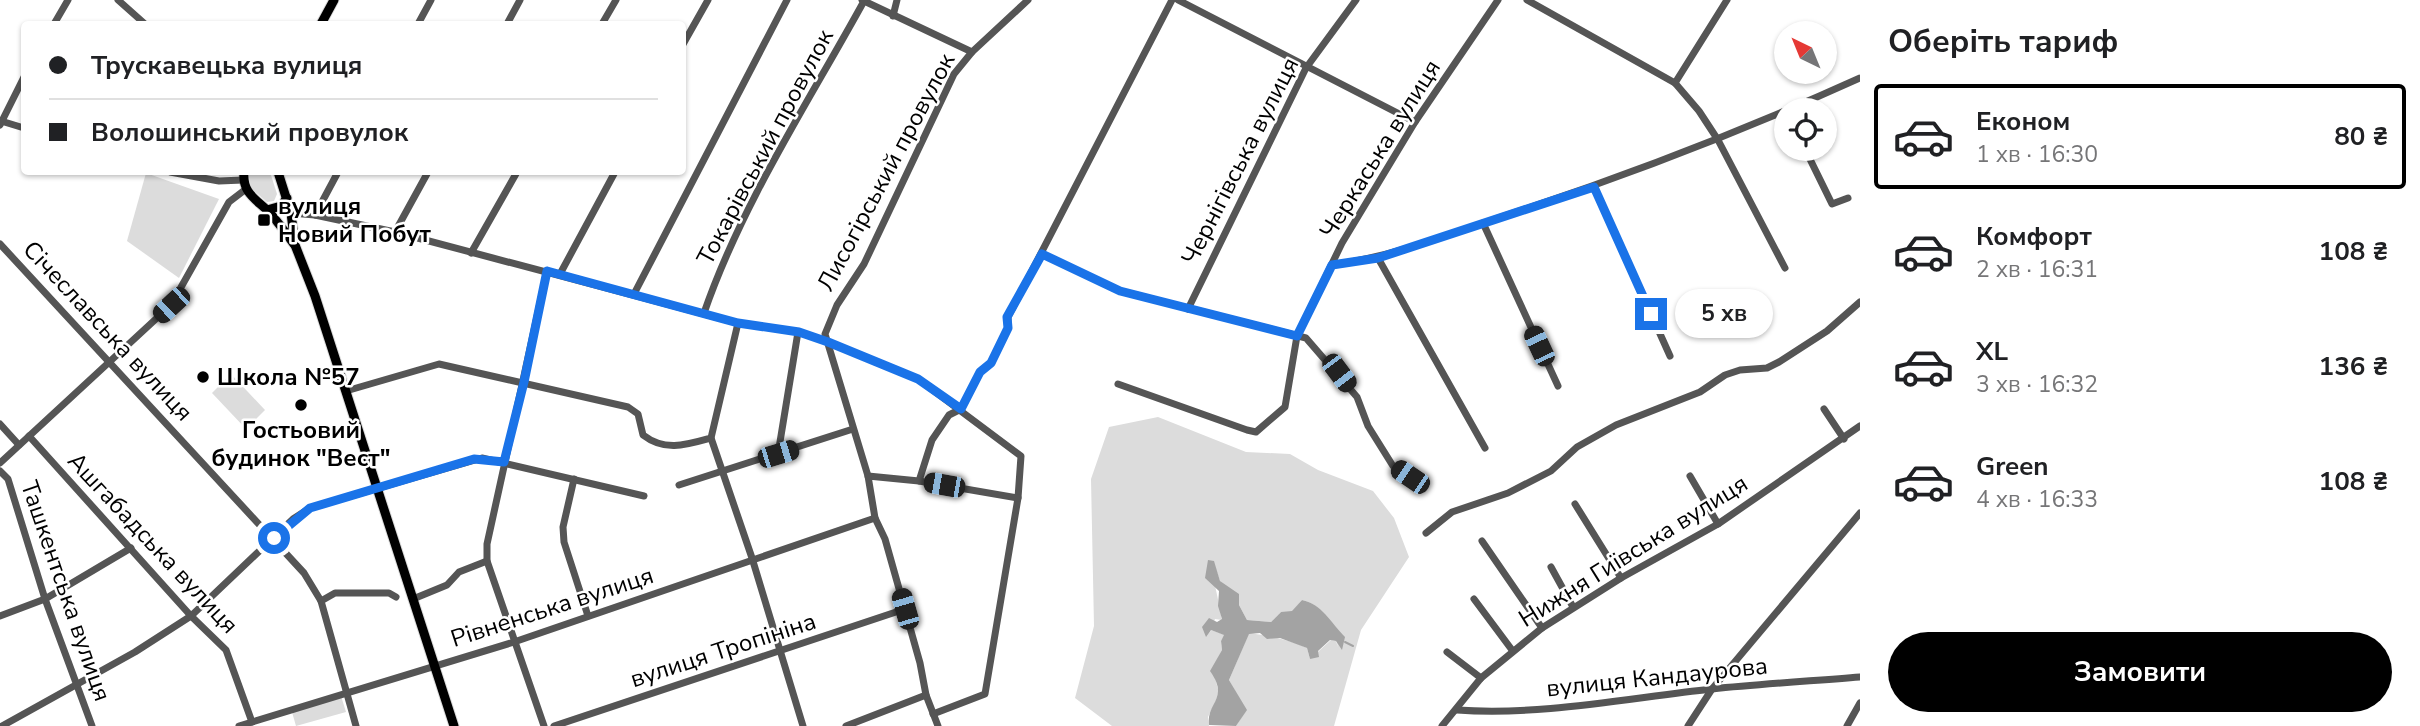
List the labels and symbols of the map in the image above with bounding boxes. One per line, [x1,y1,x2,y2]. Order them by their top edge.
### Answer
north arrow [1774,21,1838,84]
street label: Токарівський провулок [689,23,841,271]
street label: Лисогірський провулок [810,47,963,297]
street label: Чернігівська вулиця [1174,52,1306,270]
street label: Черкаська вулиця [1312,54,1448,244]
place label: вулиця Новий Побут [278,190,432,250]
marker: вулиця Новий Побут [256,212,272,228]
street label: Січеславська вулиця [16,234,200,428]
car [149,283,194,327]
callout: 5 хв [1676,290,1774,338]
route end [1635,298,1667,330]
car [1521,323,1558,369]
car [1318,350,1361,396]
place label: Школа №57 [217,361,360,393]
marker: Школа №57 [195,369,211,385]
marker: Гостьовий будинок "Вест" [293,397,309,413]
place label: Гостьовий будинок "Вест" [212,414,390,474]
car [755,438,802,470]
street label: Ашгабадська вулиця [61,445,245,641]
car [1387,457,1434,497]
street label: Нижня Гиївська вулиця [1512,467,1754,635]
car [922,471,967,499]
street label: Ташкентська вулиця [13,477,119,705]
route start [258,522,290,554]
street label: Рівненська вулиця [447,559,657,655]
car [890,586,921,632]
street label: вулиця Тропініна [626,605,820,695]
street label: вулиця Кандаурова [1545,649,1769,705]

